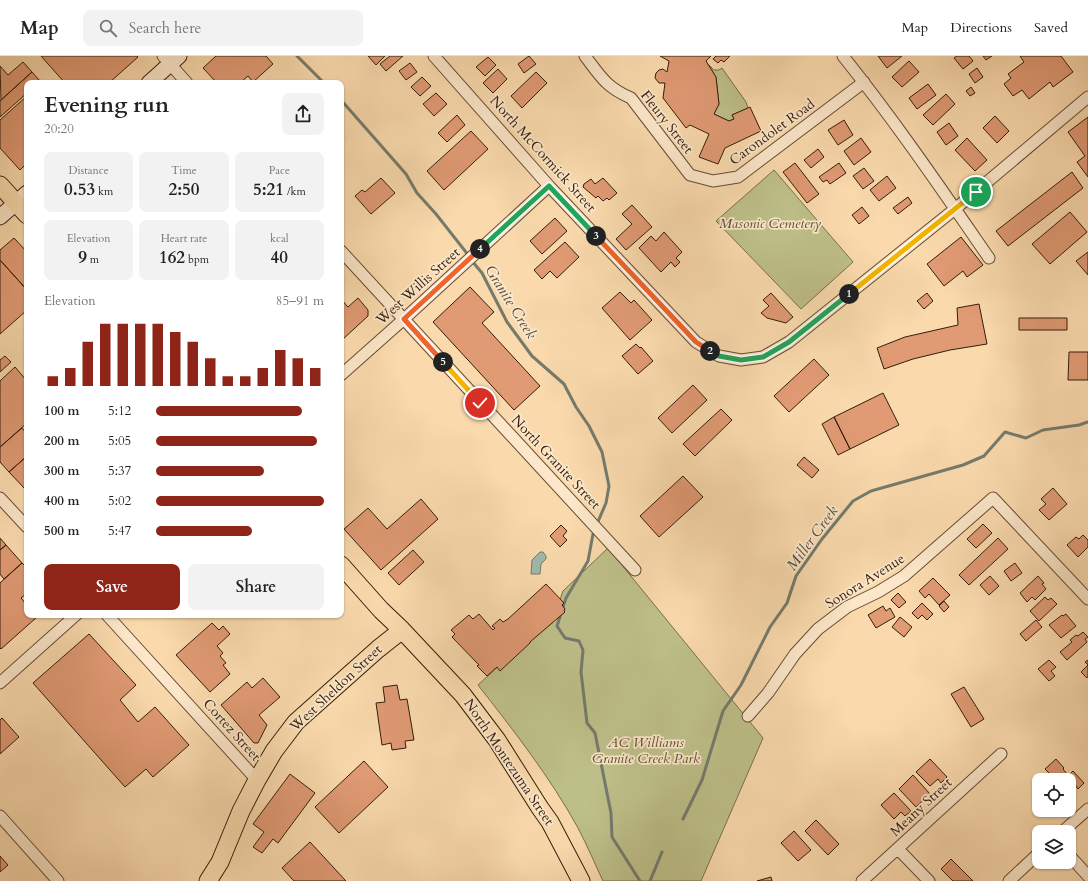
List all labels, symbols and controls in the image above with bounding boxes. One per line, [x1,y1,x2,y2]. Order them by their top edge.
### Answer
search box [83,10,363,46]
text: Map [20,15,59,41]
icon: search [97,17,119,39]
text: Search here [129,18,201,38]
text: Map [902,18,928,37]
text: Directions [950,18,1012,37]
text: Saved [1034,18,1068,37]
street label: Fleury Street [636,86,698,158]
text: Evening run [44,90,169,120]
street label: North McCormick Street [486,92,601,217]
button: share [282,93,324,135]
street label: Carondolet Road [725,94,819,169]
text: 20:20 [44,120,74,138]
text: Distance [69,163,109,178]
text: Time [171,163,197,178]
text: Pace [269,163,290,178]
pin [959,175,993,209]
text: 0.53 [64,178,95,201]
text: 2:50 [168,178,200,201]
text: 5:21 [253,178,284,201]
icon: arrive [965,181,987,203]
text: km [95,184,113,199]
text: /km [284,184,306,199]
park label: Masonic Cemetery [719,214,821,233]
pin: 3 [586,226,606,246]
text: 3 [593,228,599,243]
text: Elevation [67,231,111,246]
text: Heart rate [161,231,207,246]
text: kcal [270,231,289,246]
pin: 4 [470,239,490,259]
text: 4 [477,241,483,256]
street label: West Willis Street [371,243,465,330]
text: 9 [78,246,87,269]
text: 162 [159,246,185,269]
text: 40 [271,246,288,269]
text: m [87,252,99,267]
text: bpm [185,252,209,267]
water label: Granite Creek [480,261,542,343]
pin: 1 [839,284,859,304]
text: 1 [846,286,852,301]
text: Elevation [44,292,96,310]
text: 85–91 m [276,292,324,310]
pin: 2 [700,341,720,361]
text: 2 [707,343,713,358]
pin: 5 [433,352,453,372]
text: 5 [440,354,446,369]
pin [463,386,497,420]
icon: check [469,392,491,414]
text: 100 m [44,402,79,420]
text: 5:12 [108,402,131,420]
street label: North Granite Street [507,411,605,514]
text: 200 m [44,432,79,450]
text: 5:05 [108,432,131,450]
text: 300 m [44,462,79,480]
text: 5:37 [108,462,131,480]
text: 400 m [44,492,79,510]
text: 5:02 [108,492,131,510]
water label: Miller Creek [782,501,843,575]
text: 500 m [44,522,79,540]
text: 5:47 [108,522,131,540]
street label: Sonora Avenue [822,549,908,613]
button: Save [44,564,180,610]
button: Share [188,564,324,610]
street label: West Sheldon Street [285,640,387,736]
street label: Cortez Street [199,695,265,766]
street label: North Montezuma Street [459,695,559,830]
park label: AC Williams Granite Creek Park [592,733,700,768]
street label: Meany Street [886,773,957,841]
map controls [1032,773,1076,869]
button: locate [1032,773,1076,817]
button: layers [1032,825,1076,869]

